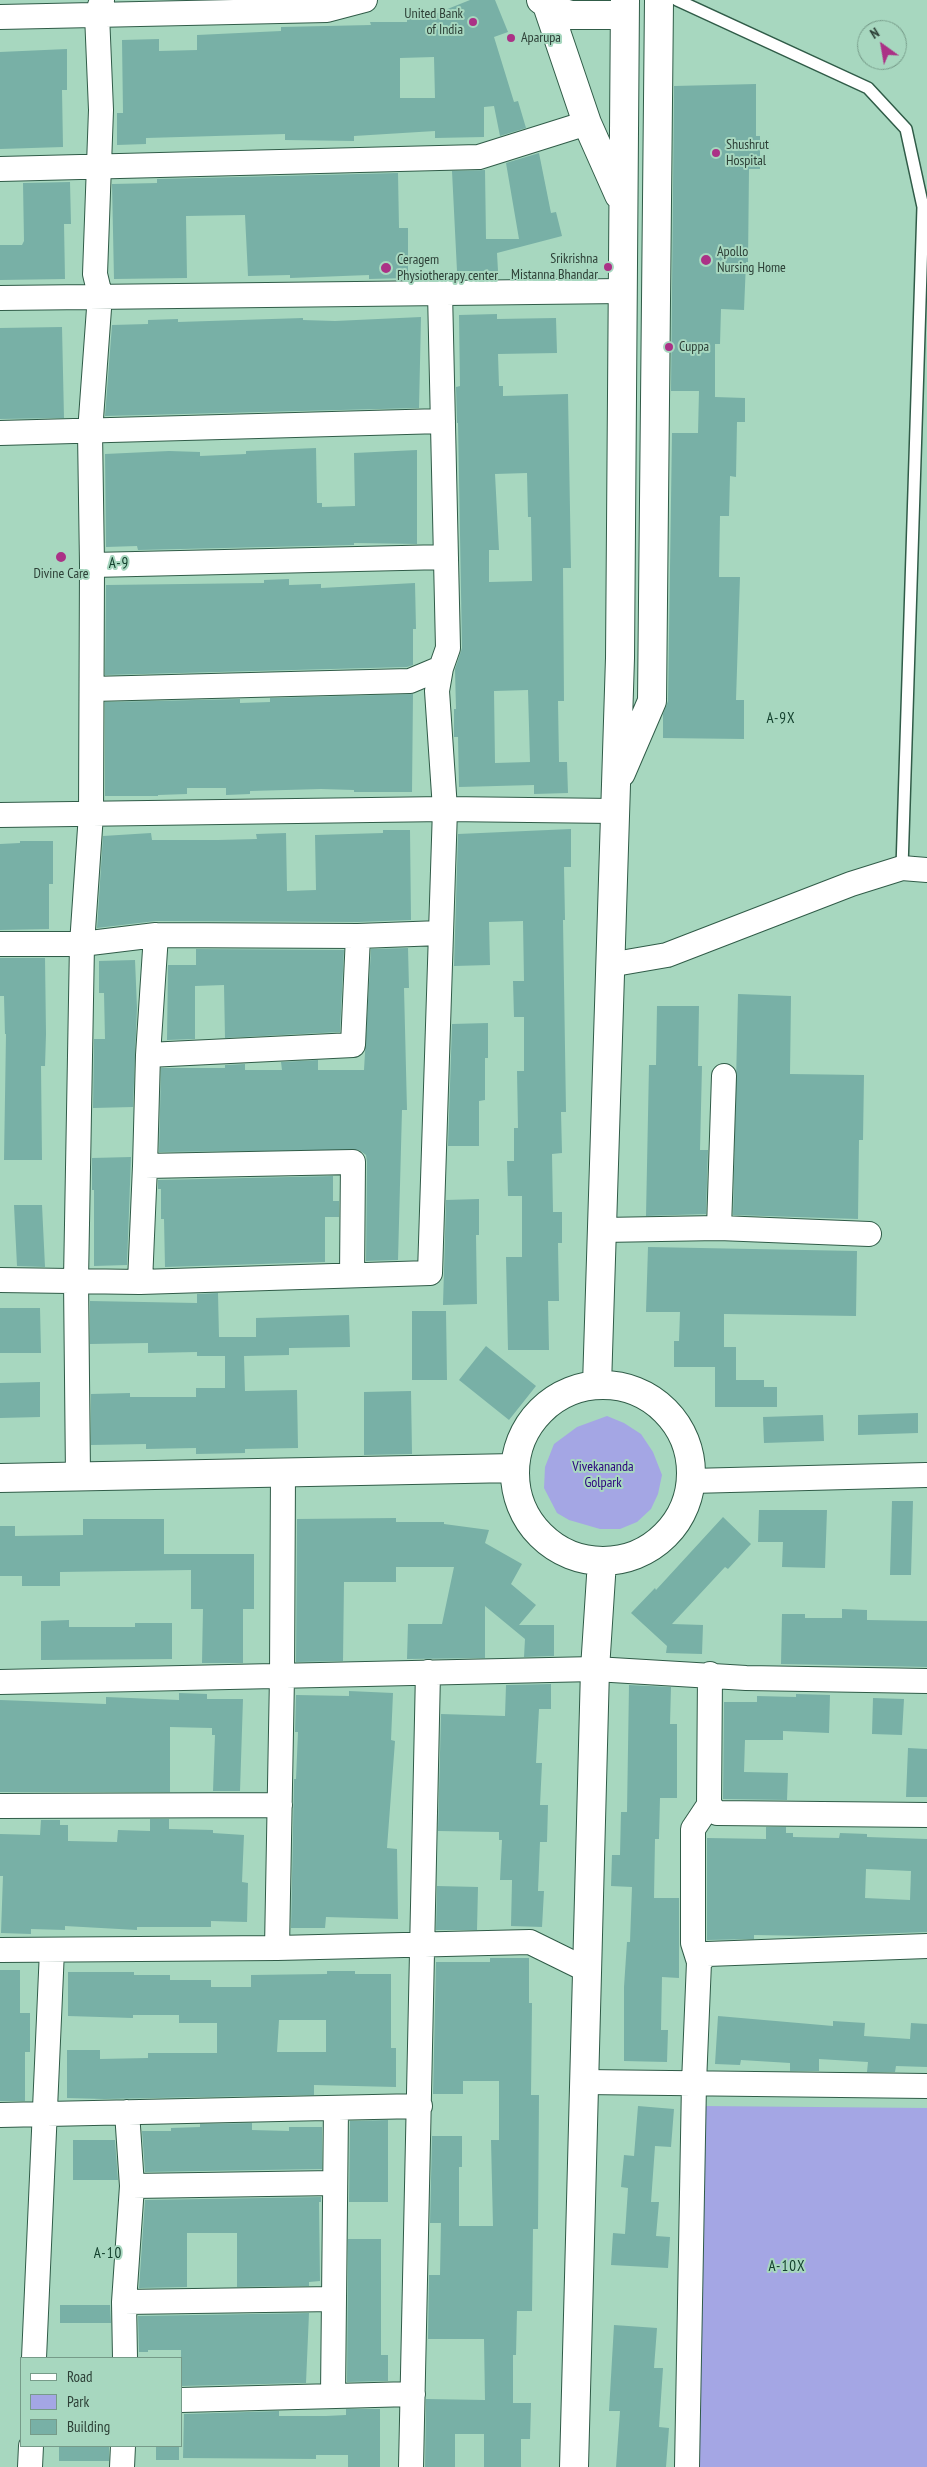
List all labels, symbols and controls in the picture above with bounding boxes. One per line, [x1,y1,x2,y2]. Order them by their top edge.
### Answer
place label: United Bank of India [404,6,463,38]
marker: United Bank of India [467,16,479,28]
north arrow [857,20,907,70]
text: N [867,23,883,43]
place label: Aparupa [521,30,561,46]
marker: Aparupa [505,32,517,44]
place label: Shushrut Hospital [726,137,769,170]
marker: Shushrut Hospital [710,147,722,159]
place label: Apollo Nursing Home [717,244,786,276]
place label: Srikrishna Mistanna Bhandar [511,251,598,284]
place label: Ceragem Physiotherapy center [397,252,498,284]
marker: Apollo Nursing Home [699,253,713,267]
marker: Ceragem Physiotherapy center [379,261,393,275]
marker: Srikrishna Mistanna Bhandar [602,261,614,273]
place label: Cuppa [679,339,709,355]
marker: Cuppa [663,341,675,353]
marker: Divine Care [54,550,68,564]
district label: A-9 [108,555,130,573]
place label: Divine Care [33,566,89,582]
district label: A-9X [766,710,796,728]
park label: Vivekananda Golpark [572,1459,634,1491]
district label: A-10 [93,2245,123,2263]
district label: A-10X [768,2258,806,2276]
legend [20,2357,182,2447]
text: Road [67,2367,93,2386]
text: Park [67,2392,89,2411]
text: Building [67,2417,110,2436]

